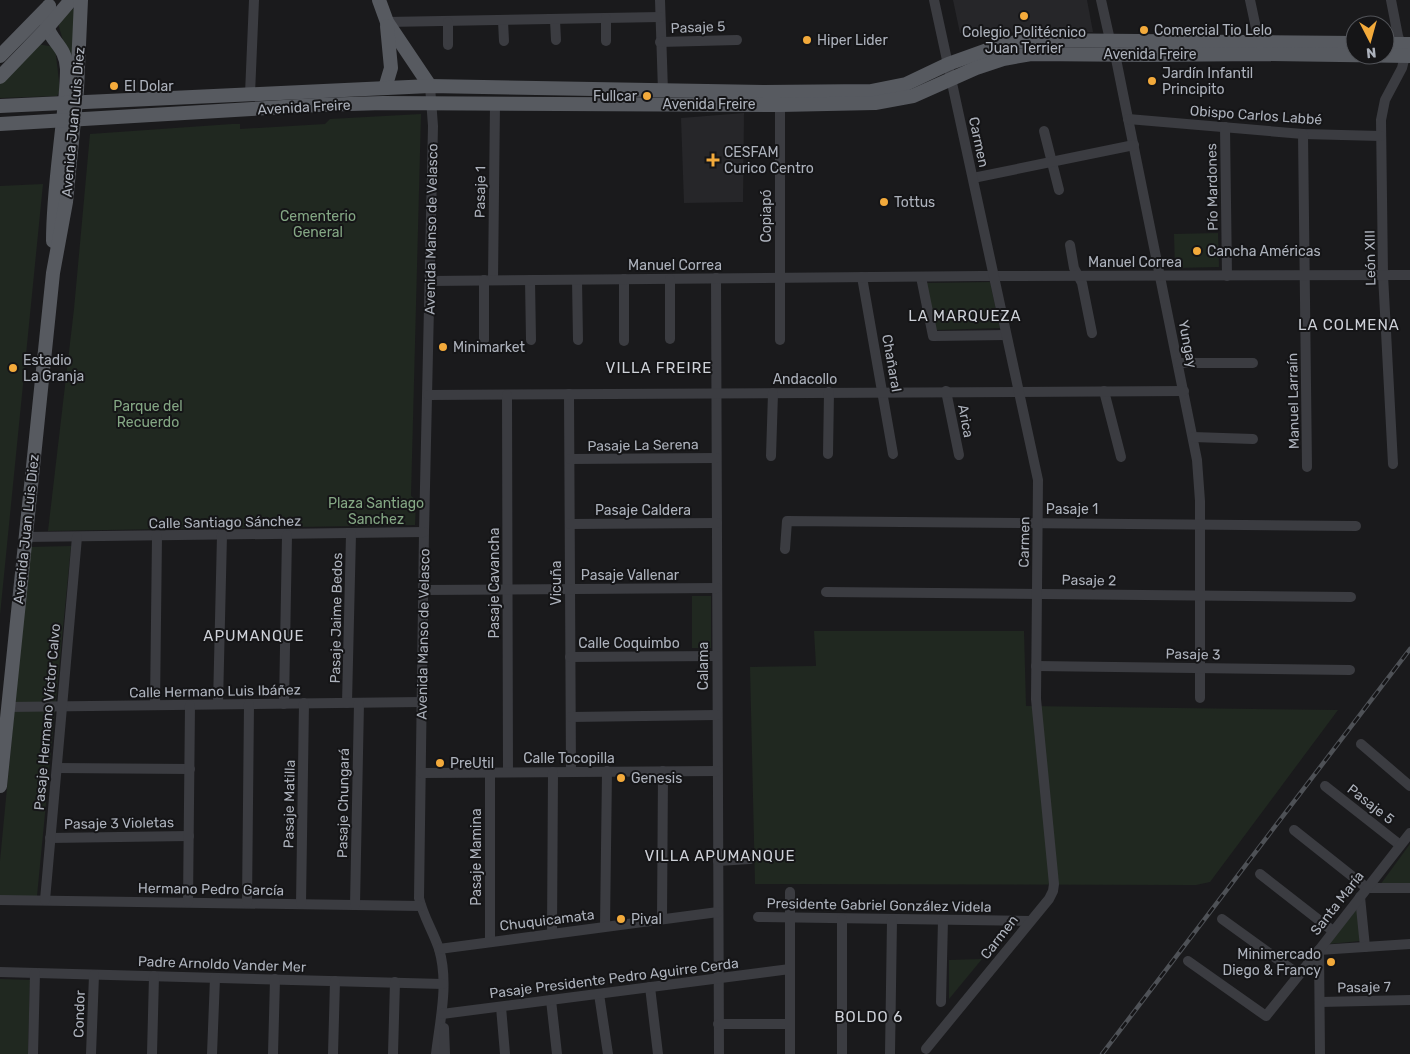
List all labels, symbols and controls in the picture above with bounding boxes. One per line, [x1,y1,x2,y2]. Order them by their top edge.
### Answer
marker: Colegio Politécnico Juan Terrier [1018,10,1030,22]
north arrow [1345,15,1395,65]
street label: Pasaje 5 [670,18,726,37]
place label: Comercial Tio Lelo [1154,22,1272,39]
place label: Colegio Politécnico Juan Terrier [962,24,1086,57]
marker: Comercial Tio Lelo [1138,24,1150,36]
place label: Hiper Lider [817,32,888,49]
marker: Hiper Lider [801,34,813,46]
text: N [1365,43,1377,61]
street label: Avenida Juan Luis Diez [58,46,89,198]
street label: Avenida Freire [1103,46,1197,63]
place label: Jardín Infantil Principito [1162,65,1253,98]
marker: Jardín Infantil Principito [1146,75,1158,87]
place label: El Dolar [124,78,174,95]
marker: El Dolar [108,80,120,92]
place label: Fullcar [593,88,638,105]
marker: Fullcar [641,90,653,102]
street label: Avenida Freire [662,96,756,113]
street label: Avenida Freire [257,97,351,118]
street label: Obispo Carlos Labbé [1189,102,1323,129]
street label: Carmen [965,115,992,169]
street label: Avenida Manso de Velasco [422,143,441,315]
street label: Pío Mardones [1203,143,1222,231]
place label: CESFAM Curico Centro [724,144,814,177]
marker: CESFAM Curico Centro [706,153,720,167]
street label: Pasaje 1 [472,166,489,218]
street label: Copiapó [758,189,775,243]
place label: Tottus [894,194,935,211]
marker: Tottus [878,196,890,208]
park label: Cementerio General [280,208,356,241]
street label: León XIII [1362,230,1379,286]
place label: Cancha Américas [1207,243,1321,260]
marker: Cancha Américas [1191,245,1203,257]
street label: Manuel Correa [1088,254,1182,271]
street label: Manuel Correa [628,257,722,274]
district label: LA MARQUEZA [908,307,1022,325]
district label: LA COLMENA [1298,316,1400,334]
street label: Yungay [1175,319,1201,370]
street label: Chañaral [878,333,905,393]
place label: Minimarket [453,339,526,356]
marker: Minimarket [437,341,449,353]
place label: Estadio La Granja [23,352,84,385]
street label: Manuel Larraín [1284,353,1303,449]
district label: VILLA FREIRE [606,359,712,377]
marker: Estadio La Granja [7,362,19,374]
street label: Andacollo [773,371,837,388]
park label: Parque del Recuerdo [113,398,183,431]
street label: Arica [954,403,977,439]
street label: Pasaje La Serena [587,436,699,455]
street label: Avenida Juan Luis Diez [10,453,43,605]
park label: Plaza Santiago Sanchez [328,495,424,528]
street label: Pasaje 1 [1046,501,1098,518]
street label: Pasaje Caldera [595,502,691,519]
street label: Calle Santiago Sánchez [149,513,301,532]
street label: Carmen [1016,516,1033,568]
street label: Pasaje Cavancha [486,528,503,639]
street label: Avenida Manso de Velasco [414,548,433,720]
street label: Pasaje Jaime Bedos [327,552,346,684]
street label: Vicuña [548,561,565,605]
street label: Pasaje Vallenar [581,567,680,584]
street label: Pasaje 2 [1062,572,1116,589]
street label: Pasaje Hermano Víctor Calvo [31,623,64,811]
district label: APUMANQUE [203,627,305,645]
street label: Calle Coquimbo [578,635,680,652]
street label: Calama [695,642,712,690]
street label: Pasaje 3 [1165,646,1221,663]
street label: Calle Hermano Luis Ibáñez [129,682,301,701]
street label: Pasaje Chungará [334,748,353,858]
street label: Calle Tocopilla [523,750,615,767]
place label: PreUtil [450,755,494,772]
marker: PreUtil [434,757,446,769]
street label: Pasaje Matilla [280,760,299,848]
place label: Genesis [631,770,682,787]
marker: Genesis [615,772,627,784]
street label: Pasaje 5 [1344,781,1397,828]
street label: Pasaje Mamina [468,808,485,906]
street label: Pasaje 3 Violetas [64,814,174,833]
district label: VILLA APUMANQUE [644,847,796,865]
street label: Santa María [1307,868,1368,939]
street label: Hermano Pedro García [138,880,284,899]
street label: Presidente Gabriel González Videla [766,895,992,916]
street label: Chuquicamata [499,906,595,935]
place label: Pival [631,911,662,928]
street label: Carmen [977,912,1022,963]
marker: Pival [615,913,627,925]
place label: Minimercado Diego & Francy [1223,946,1321,979]
street label: Padre Arnoldo Vander Mer [137,953,307,976]
street label: Pasaje Presidente Pedro Aguirre Cerda [488,955,740,1002]
marker: Minimercado Diego & Francy [1325,956,1337,968]
street label: Pasaje 7 [1337,979,1391,996]
street label: Condor [70,989,89,1038]
district label: BOLDO 6 [835,1008,903,1026]

